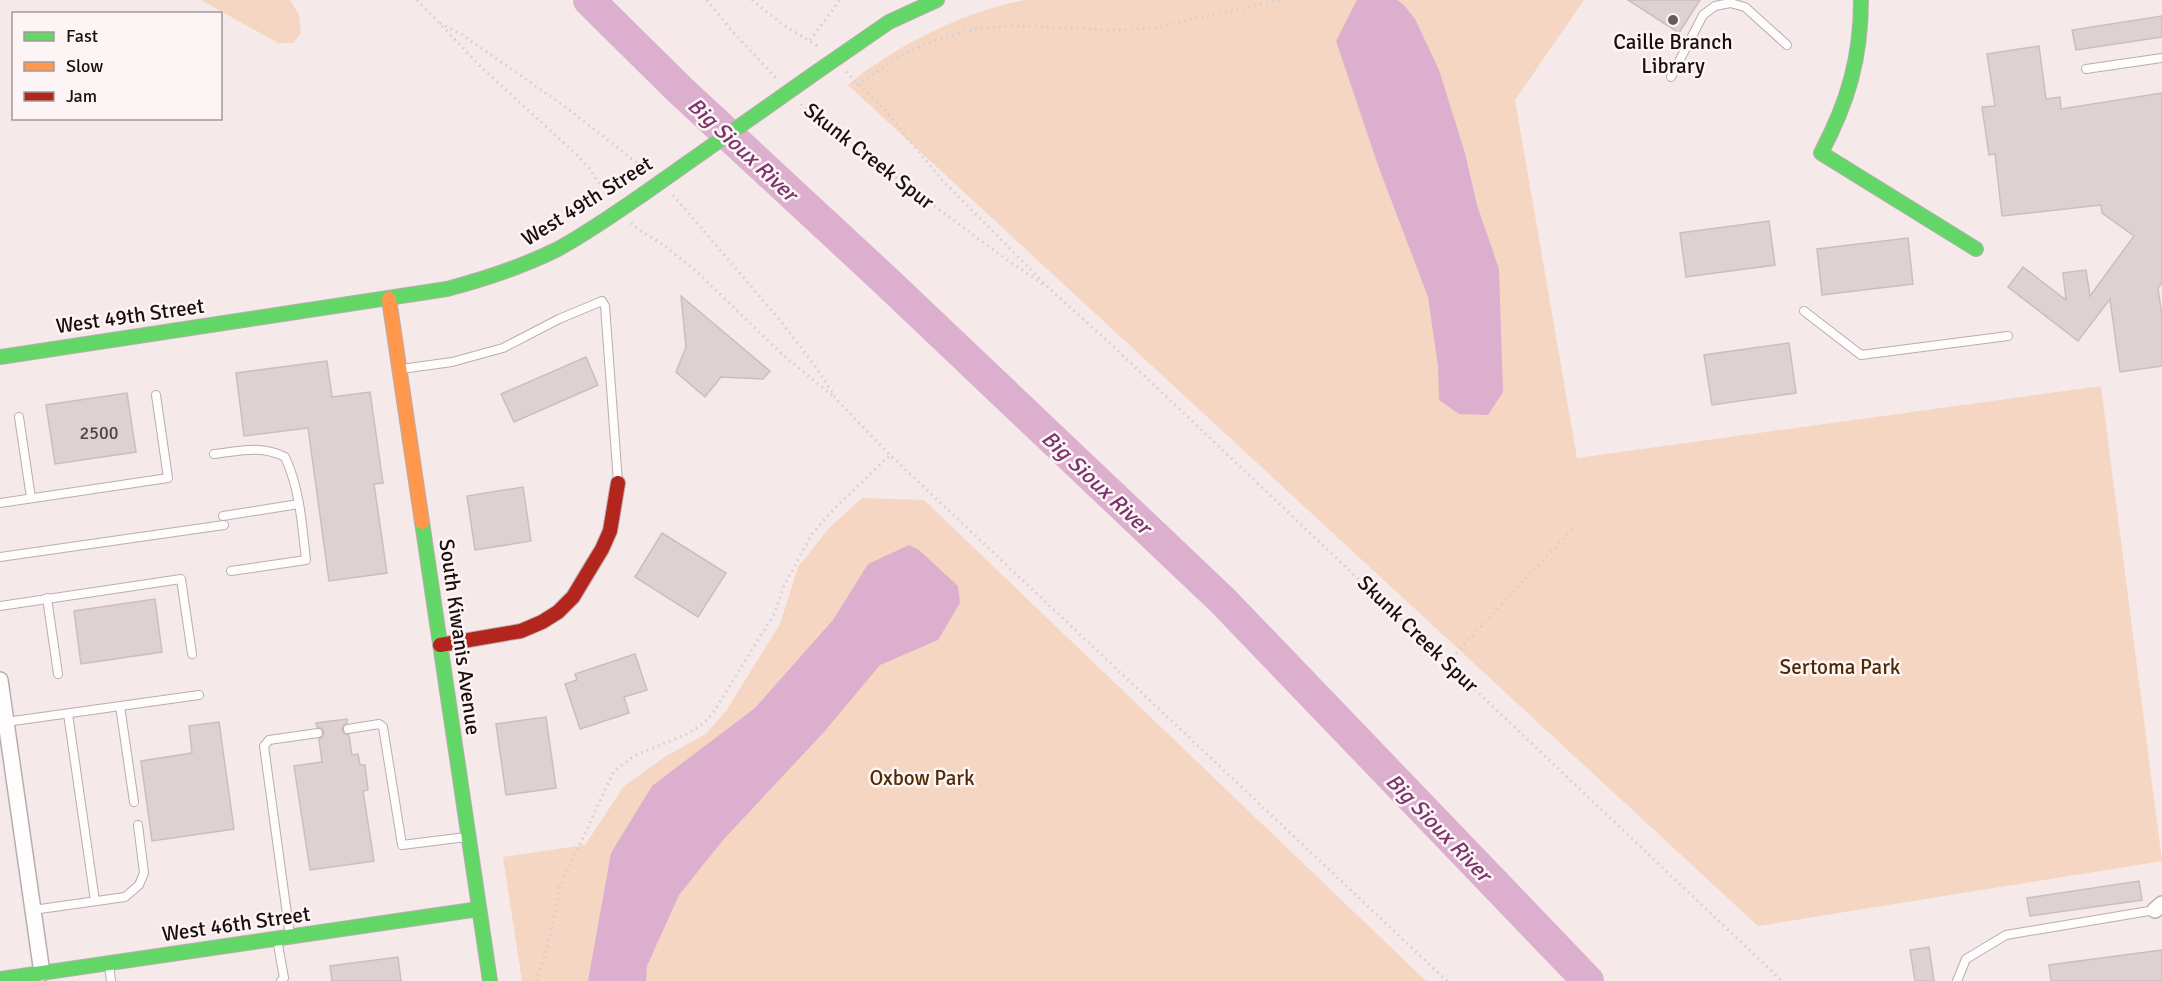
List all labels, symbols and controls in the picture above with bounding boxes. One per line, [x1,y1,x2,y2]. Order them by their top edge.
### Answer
legend [12,12,222,120]
marker: Caille Branch Library [1666,13,1680,27]
text: Fast [66,25,98,47]
place label: Caille Branch Library [1613,29,1733,79]
text: Slow [66,55,103,77]
text: Jam [66,85,97,107]
water label: Big Sioux River [682,92,805,209]
street label: Skunk Creek Spur [799,97,940,215]
street label: West 49th Street [517,150,657,252]
street label: West 49th Street [54,293,206,339]
house number: 2500 [80,422,118,444]
water label: Big Sioux River [1036,425,1159,542]
street label: South Kiwanis Avenue [433,537,487,737]
street label: Skunk Creek Spur [1352,570,1484,698]
park label: Sertoma Park [1780,654,1901,680]
park label: Oxbow Park [869,765,975,791]
water label: Big Sioux River [1380,768,1499,889]
street label: West 46th Street [160,901,312,947]

